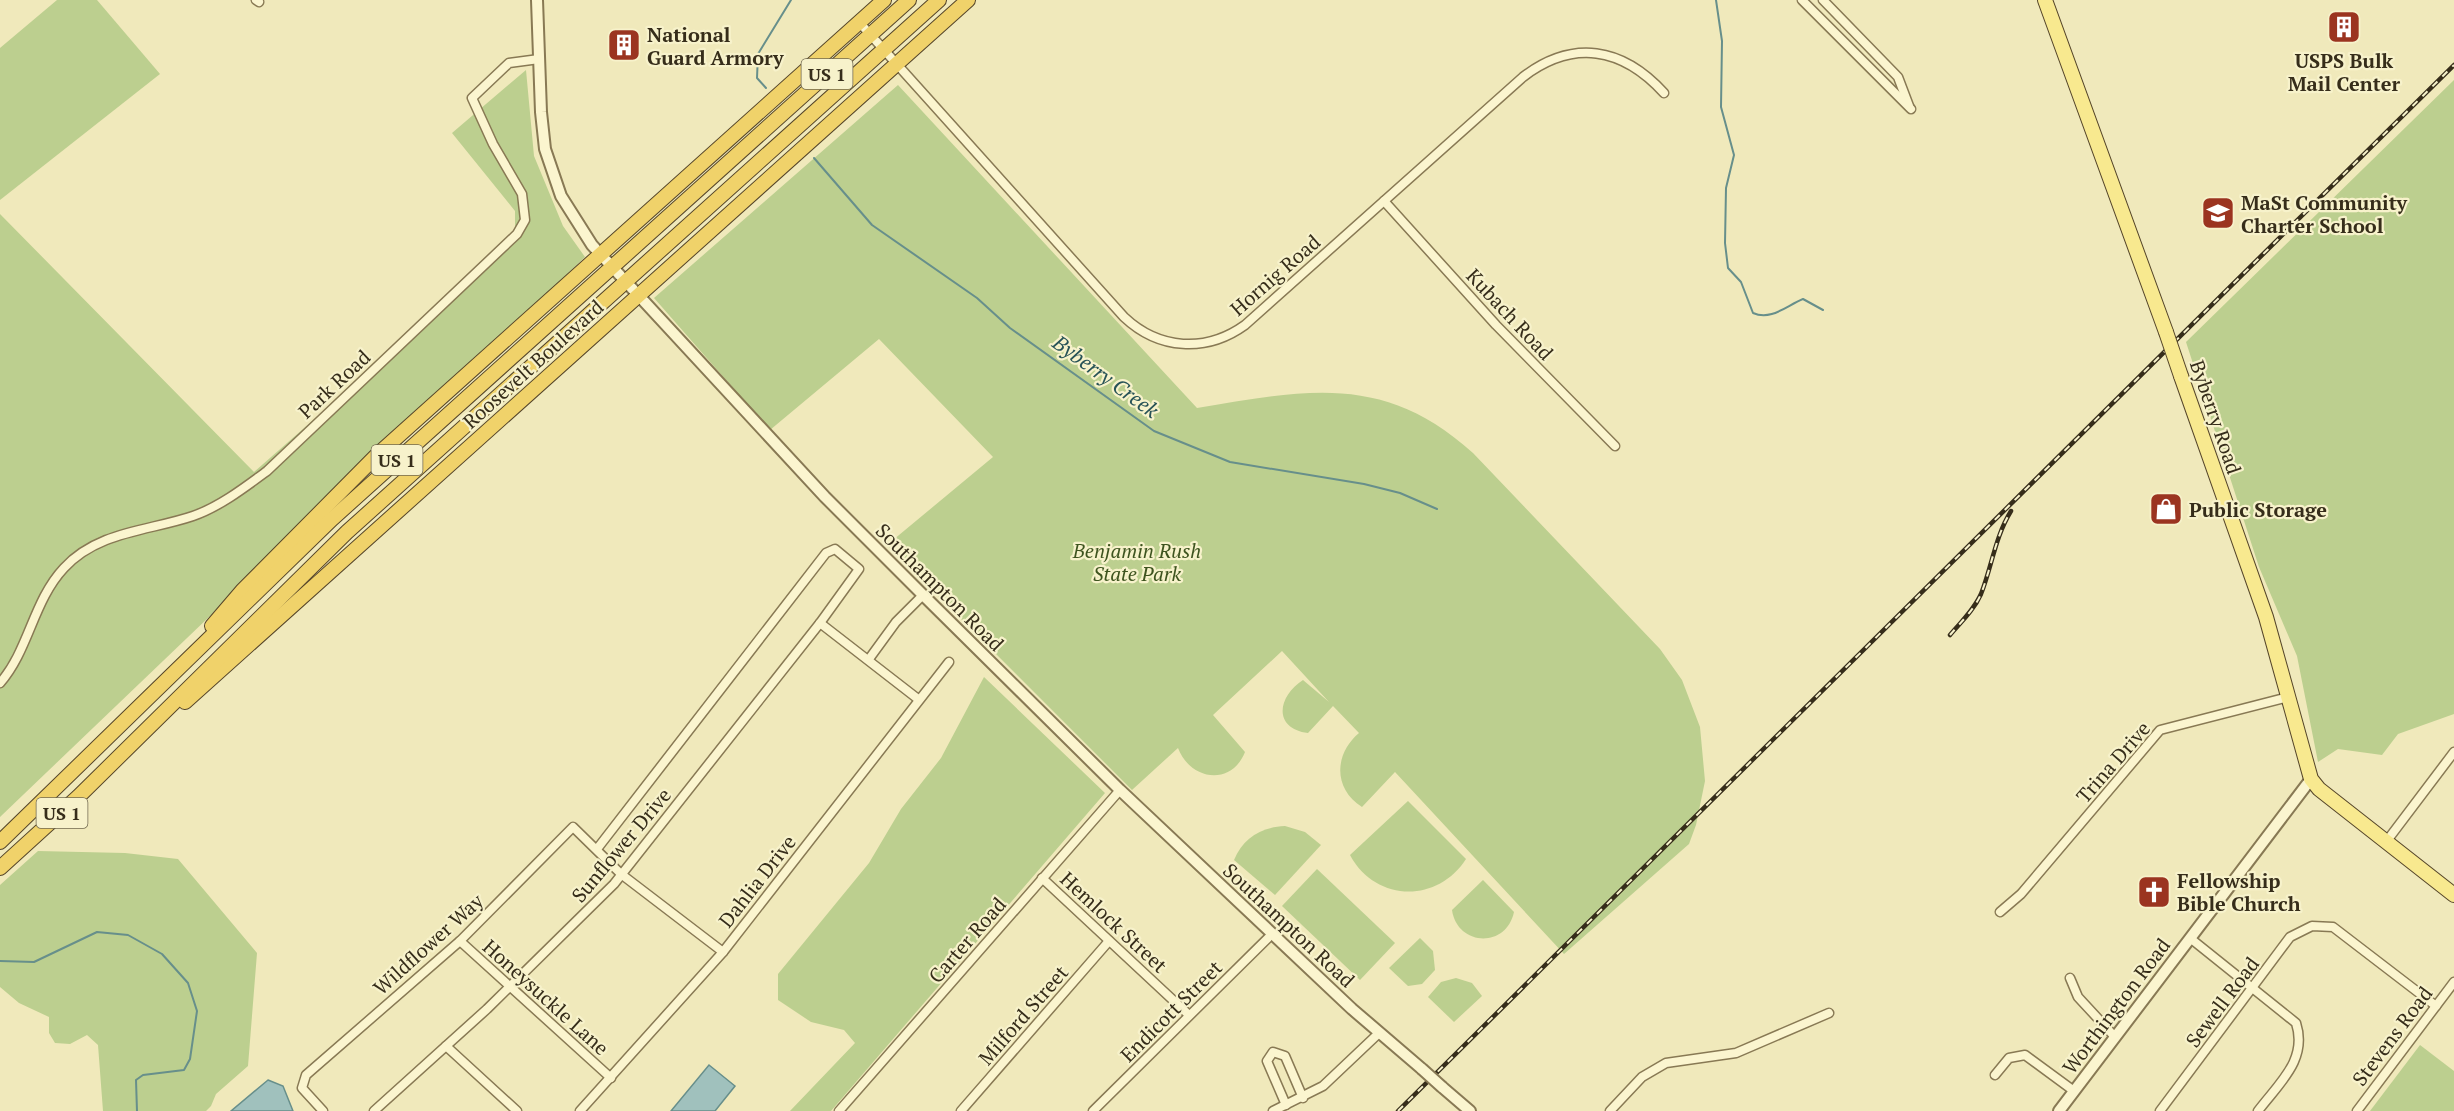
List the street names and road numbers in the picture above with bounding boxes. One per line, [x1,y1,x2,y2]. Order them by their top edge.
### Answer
road number: US 1 [802,59,852,89]
street label: Hornig Road [1224,228,1326,322]
street label: Kubach Road [1461,262,1559,366]
street label: Roosevelt Boulevard [457,294,609,434]
street label: Park Road [292,344,376,424]
street label: Byberry Road [2184,357,2248,477]
road number: US 1 [372,445,422,475]
street label: Southampton Road [870,517,1010,657]
street label: Trina Drive [2070,715,2156,809]
street label: Sunflower Drive [565,782,677,908]
road number: US 1 [36,798,88,828]
street label: Dahlia Drive [712,829,802,933]
street label: Southampton Road [1217,857,1361,993]
street label: Hemlock Street [1055,865,1174,979]
street label: Wildflower Way [367,887,489,1001]
street label: Carter Road [922,891,1012,989]
street label: Honeysuckle Lane [477,933,615,1061]
street label: Worthington Road [2056,933,2176,1079]
street label: Sewell Road [2179,951,2265,1053]
street label: Endicott Street [1114,954,1228,1068]
street label: Milford Street [972,959,1074,1071]
street label: Stevens Road [2346,981,2438,1091]

